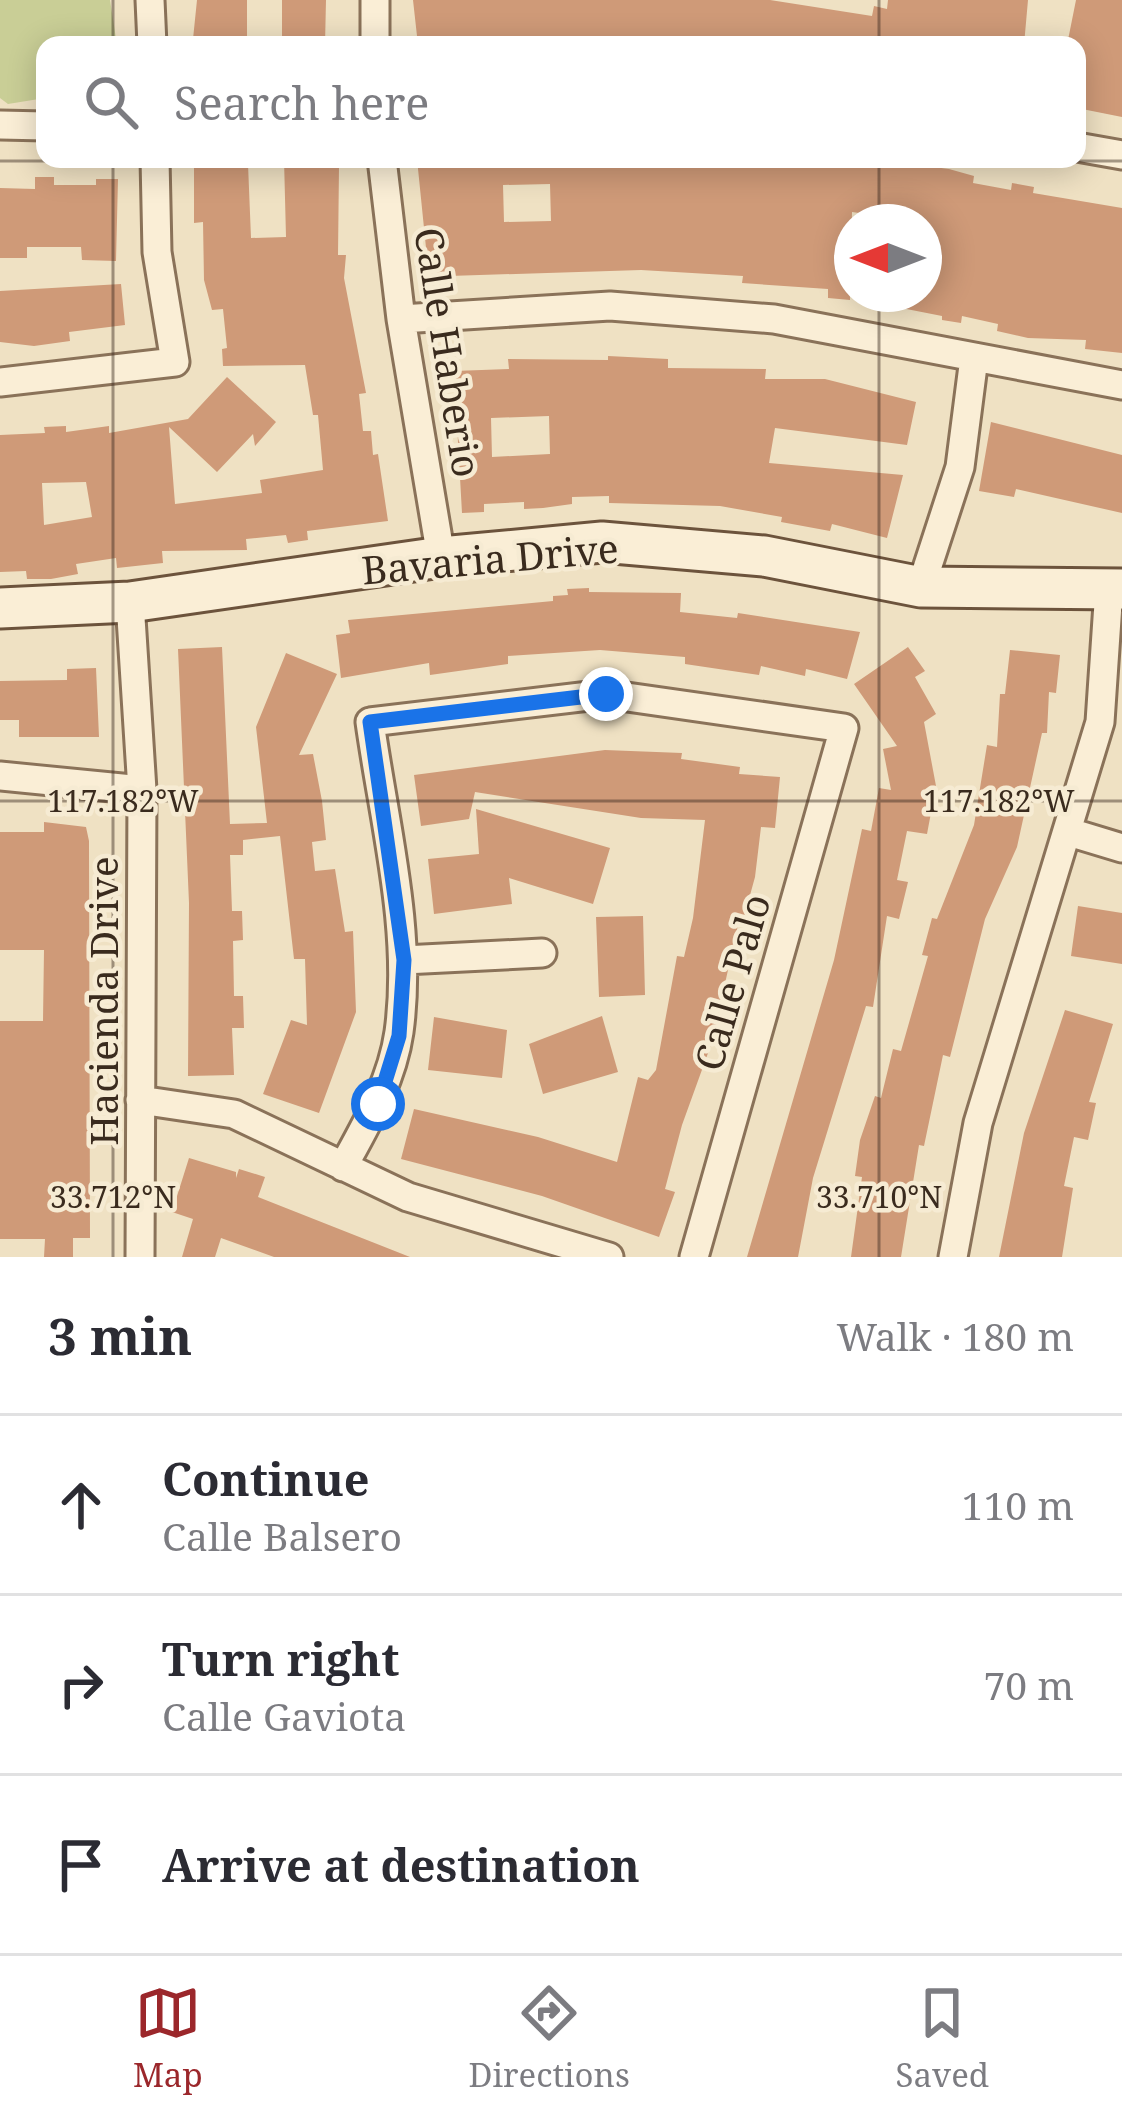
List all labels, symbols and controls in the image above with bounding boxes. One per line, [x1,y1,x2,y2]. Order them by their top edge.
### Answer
search box [36,36,1086,168]
icon: search [78,69,144,135]
text: Search here [174,72,429,133]
north arrow [834,204,942,312]
street label: Calle Haberio [403,223,495,481]
street label: Bavaria Drive [359,520,621,596]
route end [579,667,633,721]
text: 117.182°W [47,780,199,821]
text: 117.182°W [923,780,1075,821]
street label: Hacienda Drive [76,856,129,1146]
street label: Calle Palo [681,888,781,1076]
route start [351,1077,405,1131]
text: 33.712°N [50,1176,176,1217]
text: 33.710°N [816,1176,942,1217]
text: 3 min [48,1300,192,1370]
text: Walk · 180 m [837,1309,1074,1362]
text: Continue [162,1448,370,1509]
icon: ahead [48,1472,114,1538]
text: 110 m [962,1478,1074,1531]
text: Calle Balsero [162,1509,402,1562]
text: Turn right [162,1628,399,1689]
icon: right [48,1652,114,1718]
text: 70 m [983,1658,1074,1711]
text: Calle Gaviota [162,1689,406,1742]
icon: arrive [48,1832,114,1898]
text: Arrive at destination [162,1834,640,1895]
tab: Map [133,1980,203,2097]
tab: Directions [468,1980,630,2097]
tab: Saved [896,1980,989,2097]

